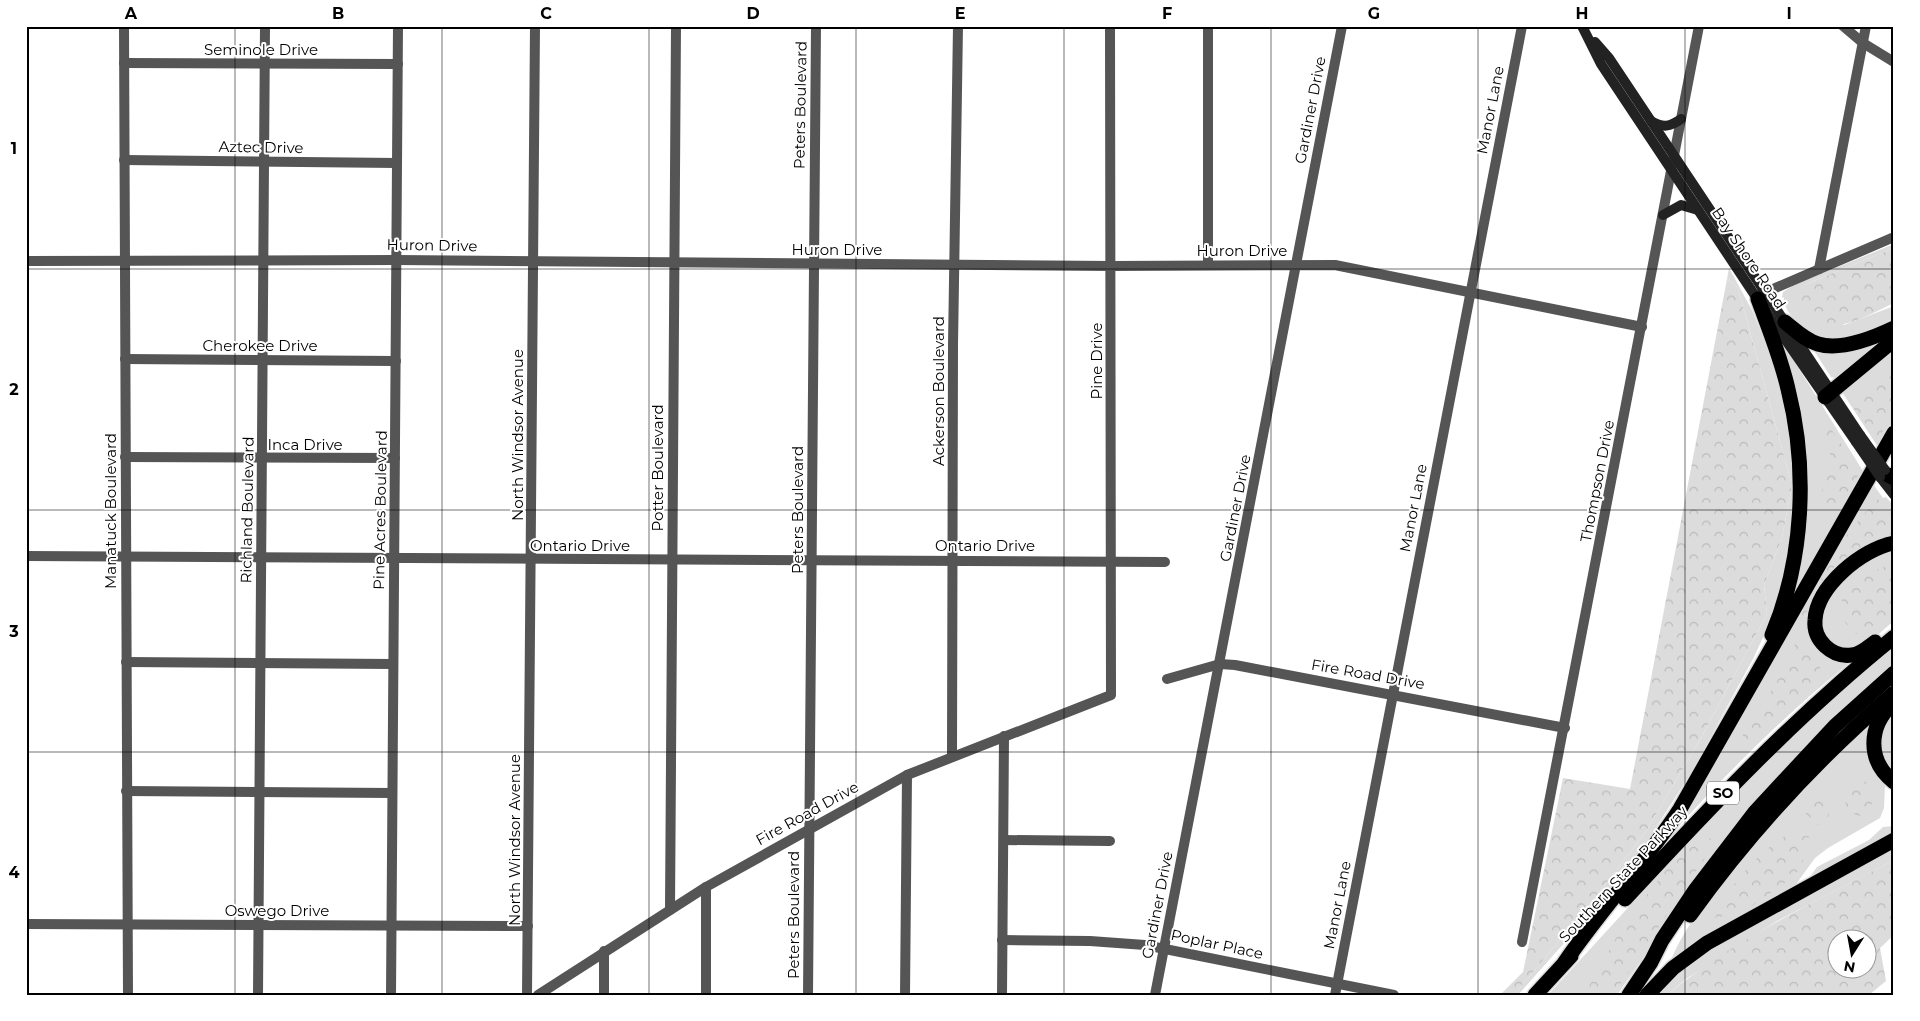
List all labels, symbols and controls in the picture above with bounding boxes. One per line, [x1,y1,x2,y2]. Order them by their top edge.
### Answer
text: A [124,4,138,23]
text: B [332,4,344,23]
text: C [540,4,552,23]
text: D [746,4,760,23]
text: E [955,4,965,23]
text: F [1162,4,1172,23]
text: G [1368,4,1380,23]
text: H [1576,4,1588,23]
text: I [1786,4,1792,23]
street label: Seminole Drive [204,40,318,59]
street label: Peters Boulevard [789,41,811,169]
street label: Gardiner Drive [1290,55,1330,165]
street label: Manor Lane [1472,64,1508,156]
street label: Aztec Drive [218,137,304,157]
text: 1 [11,139,17,158]
street label: Bay Shore Road [1708,203,1790,313]
street label: Huron Drive [386,235,478,255]
street label: Huron Drive [792,240,882,259]
street label: Huron Drive [1197,241,1287,260]
street label: Ackerson Boulevard [929,316,948,466]
street label: Pine Drive [1087,322,1106,400]
street label: Cherokee Drive [202,336,318,355]
street label: North Windsor Avenue [508,349,527,521]
text: 2 [9,380,19,399]
street label: Potter Boulevard [648,404,667,532]
street label: Thompson Drive [1576,418,1618,544]
street label: Pine Acres Boulevard [369,430,391,590]
street label: Manatuck Boulevard [101,433,120,589]
street label: Inca Drive [267,435,343,454]
street label: Richland Boulevard [236,436,258,584]
street label: Peters Boulevard [788,446,807,574]
street label: Gardiner Drive [1215,453,1255,563]
street label: Manor Lane [1395,462,1431,554]
street label: Ontario Drive [530,536,630,555]
street label: Ontario Drive [935,536,1035,555]
text: 3 [8,622,19,641]
street label: Fire Road Drive [1310,655,1426,693]
street label: North Windsor Avenue [505,754,524,926]
street label: Fire Road Drive [752,777,862,849]
road number: SO [1707,781,1739,804]
street label: Southern State Parkway [1555,801,1692,946]
street label: Gardiner Drive [1137,850,1177,960]
street label: Peters Boulevard [784,851,803,979]
street label: Manor Lane [1319,859,1355,951]
text: 4 [8,863,20,882]
street label: Oswego Drive [225,901,329,920]
street label: Poplar Place [1169,925,1265,963]
north arrow [1828,928,1878,978]
text: N [1842,957,1857,977]

